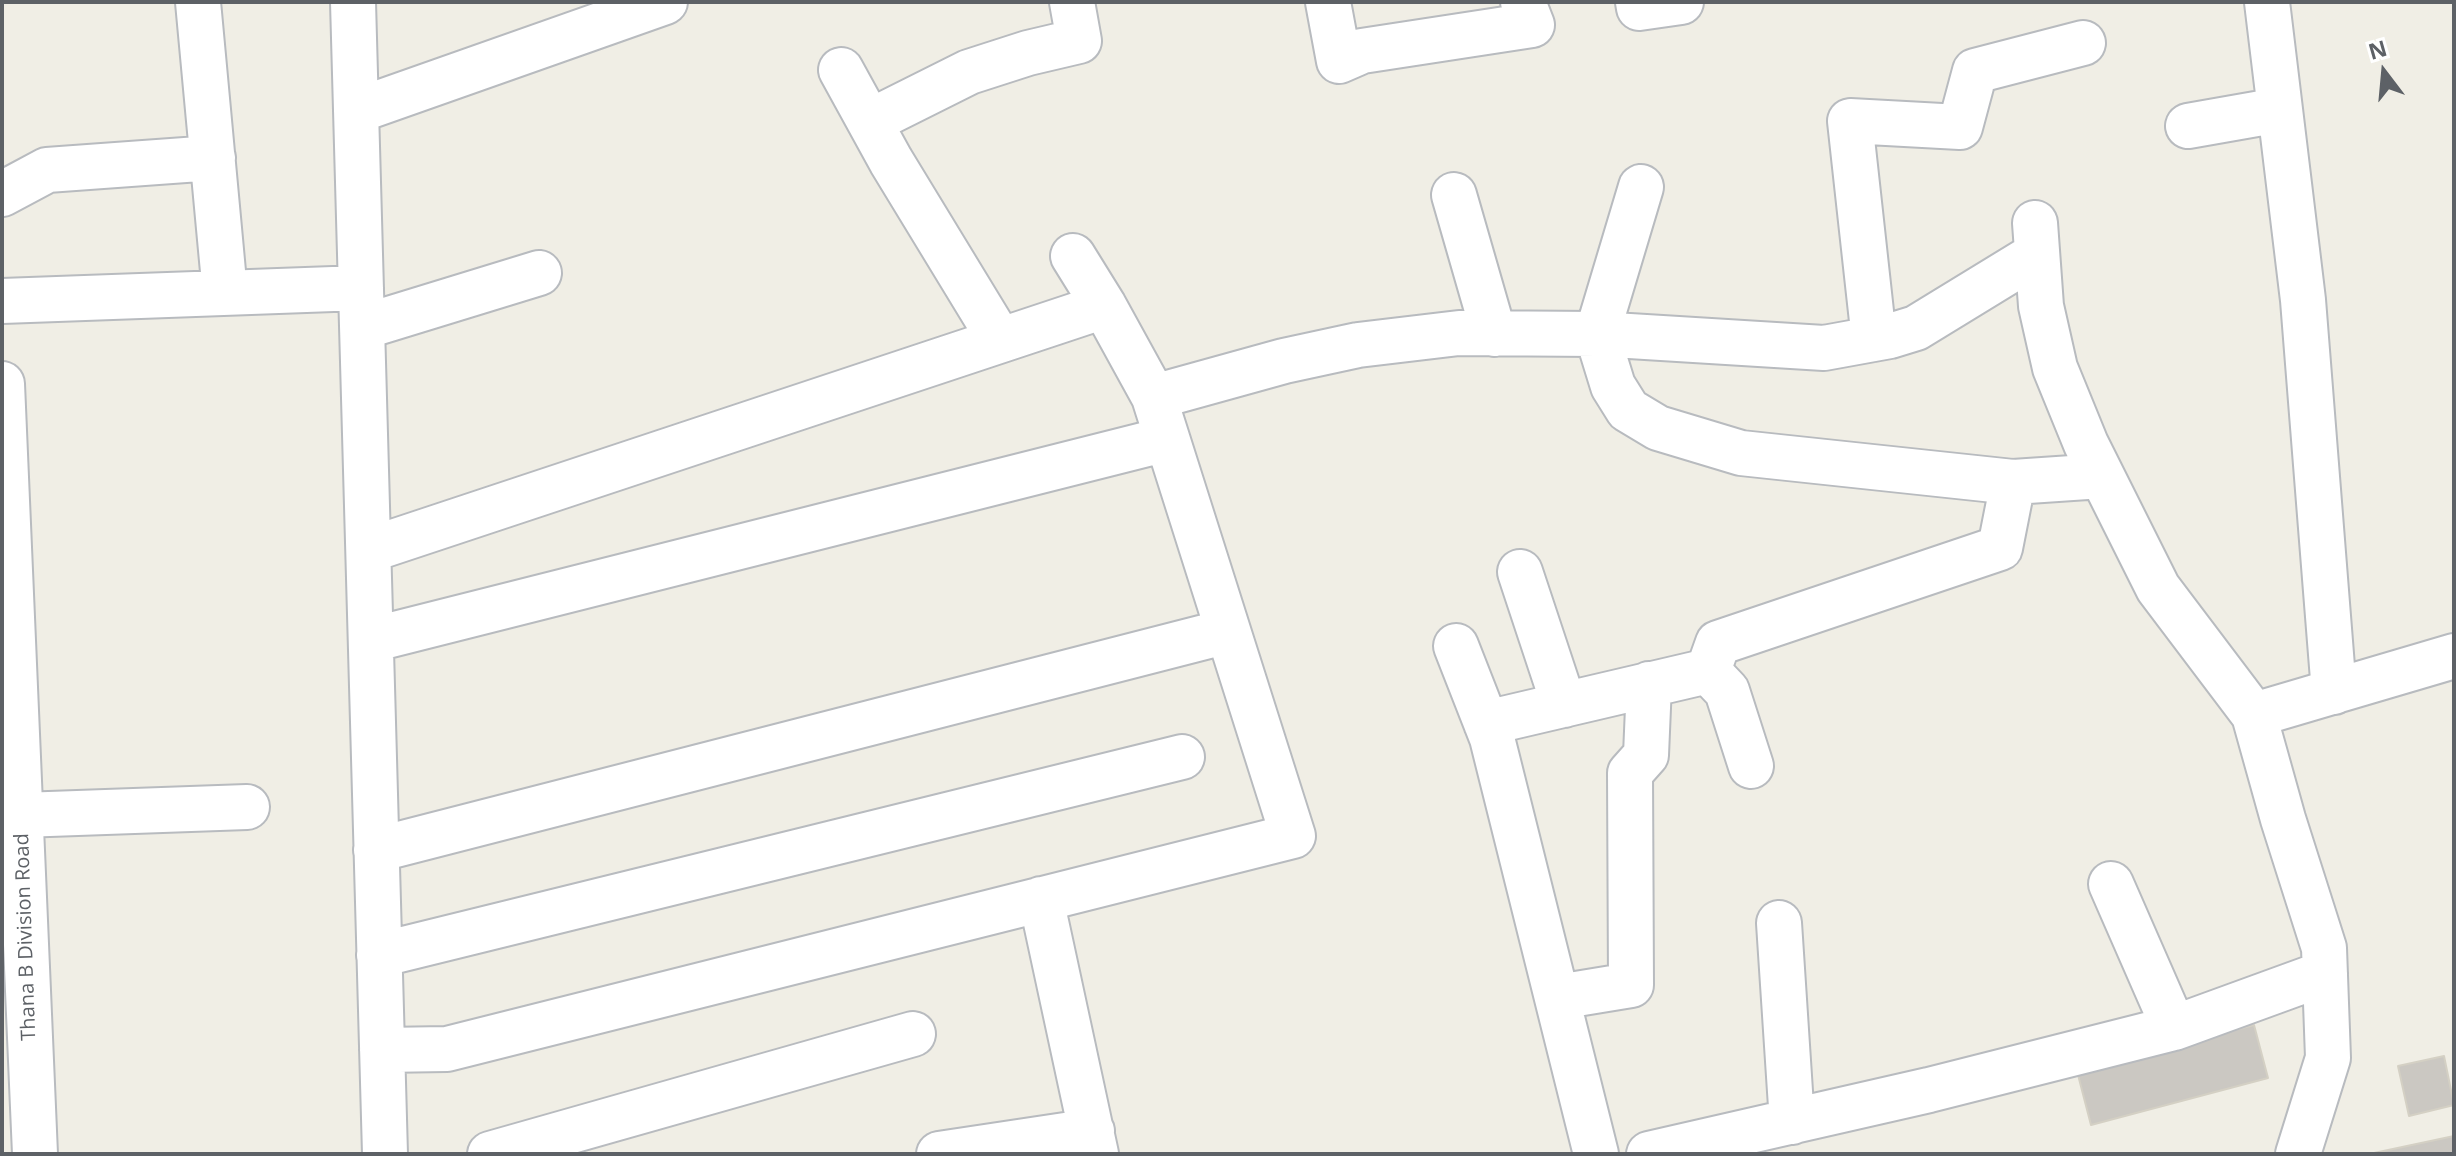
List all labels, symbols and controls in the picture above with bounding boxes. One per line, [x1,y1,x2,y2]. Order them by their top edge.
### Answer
north arrow [2344,32,2424,112]
text: N [2365,32,2390,66]
street label: Thana B Division Road [10,833,42,1041]

